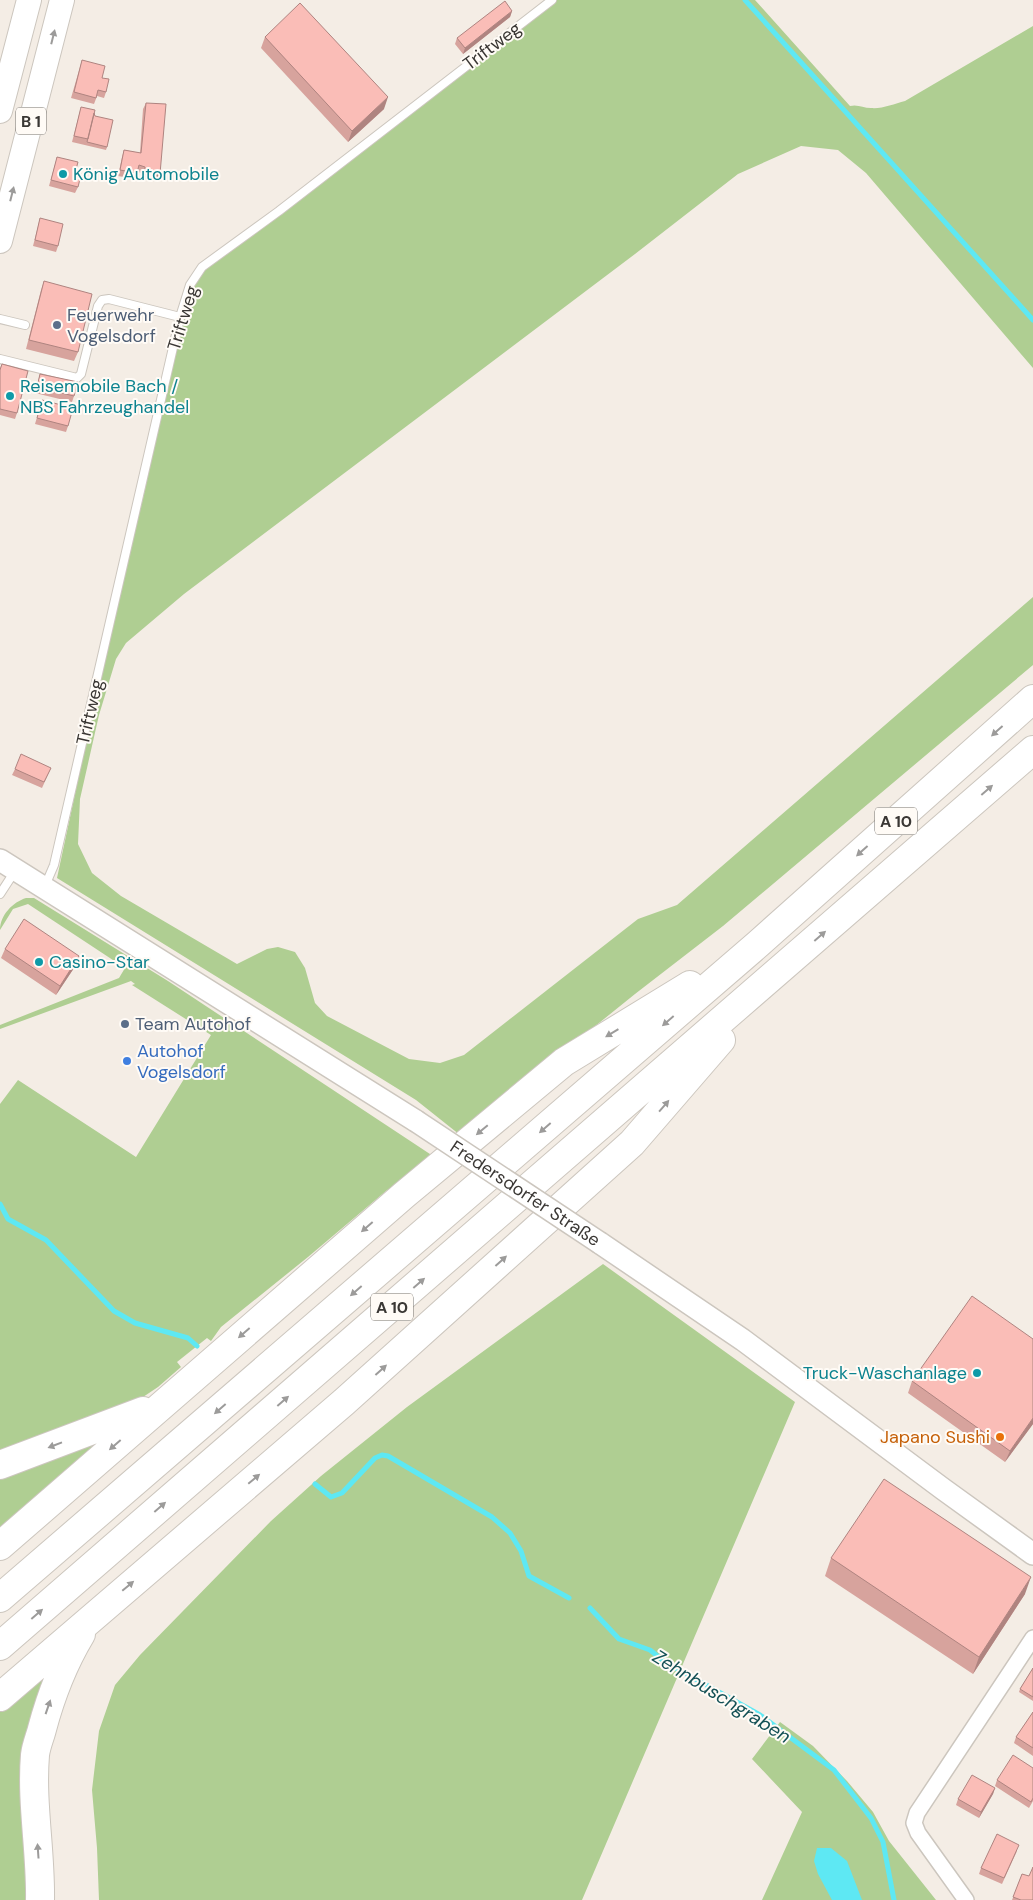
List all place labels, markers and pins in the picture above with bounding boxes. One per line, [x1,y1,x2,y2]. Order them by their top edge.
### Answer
place label: König Automobile [73,162,219,186]
marker: König Automobile [57,168,69,180]
place label: Feuerwehr Vogelsdorf [67,303,156,348]
marker: Feuerwehr Vogelsdorf [51,319,63,331]
place label: Reisemobile Bach / NBS Fahrzeughandel [20,374,189,419]
marker: Reisemobile Bach / NBS Fahrzeughandel [4,390,16,402]
place label: Casino-Star [49,950,150,974]
marker: Casino-Star [33,956,45,968]
place label: Team Autohof [135,1012,251,1036]
marker: Team Autohof [119,1018,131,1030]
place label: Autohof Vogelsdorf [137,1039,226,1084]
marker: Autohof Vogelsdorf [121,1055,133,1067]
place label: Truck-Waschanlage [803,1361,967,1385]
marker: Truck-Waschanlage [971,1367,983,1379]
place label: Japano Sushi [880,1425,990,1449]
marker: Japano Sushi [994,1431,1006,1443]

